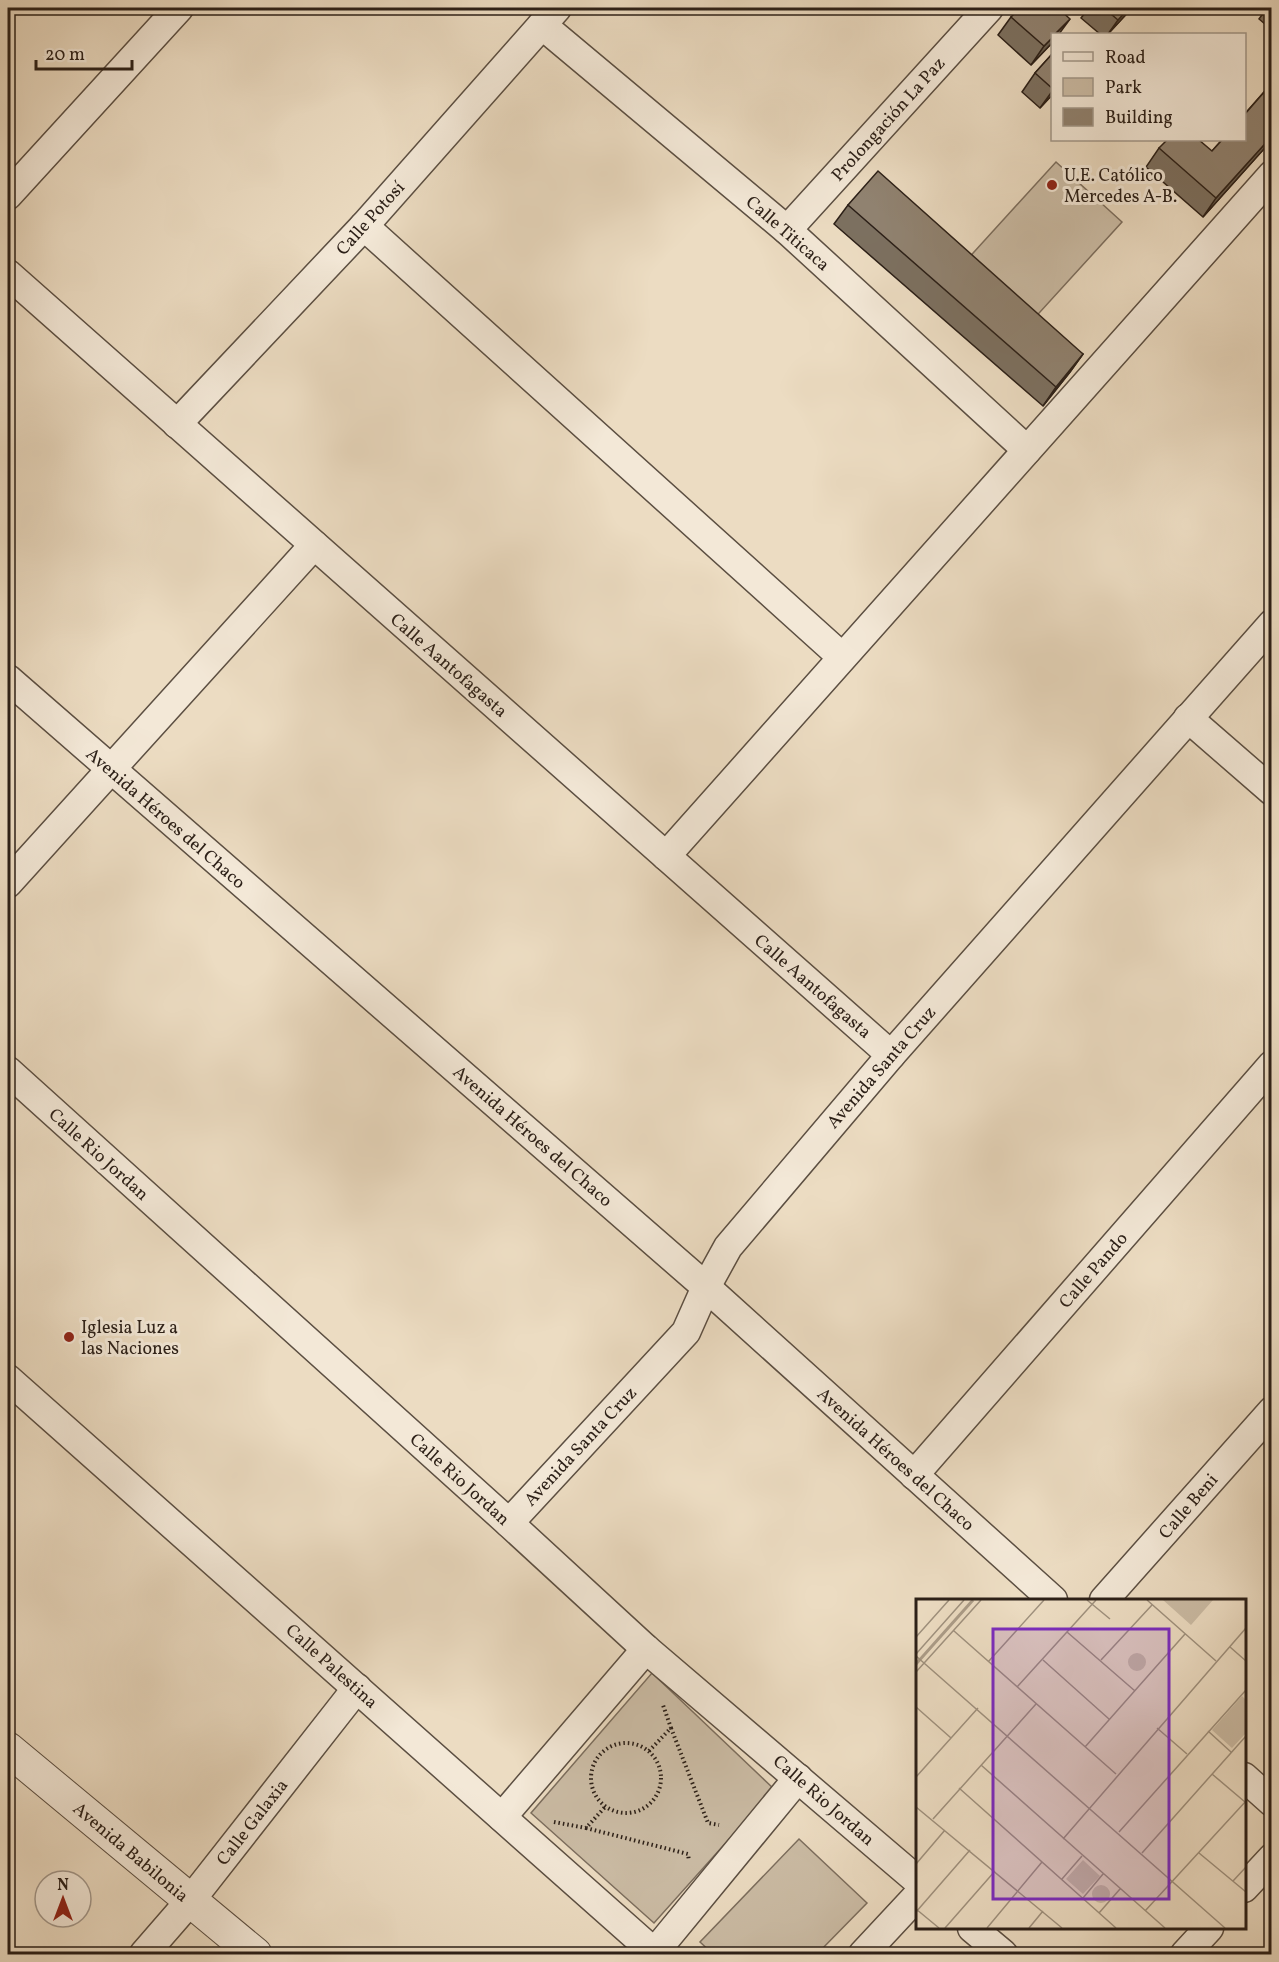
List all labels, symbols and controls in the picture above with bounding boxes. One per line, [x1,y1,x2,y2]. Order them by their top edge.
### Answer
scale bar [36,33,132,71]
legend [1051,33,1246,141]
text: 20 m [45,43,85,68]
text: Road [1105,46,1146,71]
street label: Prolongación La Paz [826,52,952,188]
text: Park [1105,76,1142,101]
text: Building [1105,106,1173,131]
place label: U.E. Católico Mercedes A-B. [1064,164,1177,210]
street label: Calle Potosí [331,176,412,262]
marker: U.E. Católico Mercedes A-B. [1045,178,1059,192]
street label: Calle Titicaca [740,191,834,278]
street label: Calle Aantofagasta [384,608,512,724]
street label: Avenida Héroes del Chaco [80,743,250,896]
street label: Calle Aantofagasta [748,929,876,1045]
street label: Avenida Santa Cruz [822,1001,943,1135]
street label: Avenida Héroes del Chaco [447,1061,617,1214]
street label: Calle Rio Jordan [42,1103,154,1207]
street label: Calle Pando [1054,1227,1134,1314]
place label: Iglesia Luz a las Naciones [81,1316,179,1362]
marker: Iglesia Luz a las Naciones [62,1330,76,1344]
street label: Avenida Santa Cruz [519,1382,643,1512]
street label: Avenida Héroes del Chaco [811,1383,979,1538]
street label: Calle Rio Jordan [403,1428,515,1532]
street label: Calle Beni [1154,1469,1225,1545]
inset map [916,1599,1246,1929]
street label: Calle Palestina [279,1619,383,1715]
street label: Calle Rio Jordan [767,1750,879,1853]
street label: Calle Galaxia [211,1774,295,1871]
street label: Avenida Babilonia [67,1797,193,1909]
north arrow [33,1869,93,1929]
text: N [57,1875,69,1897]

